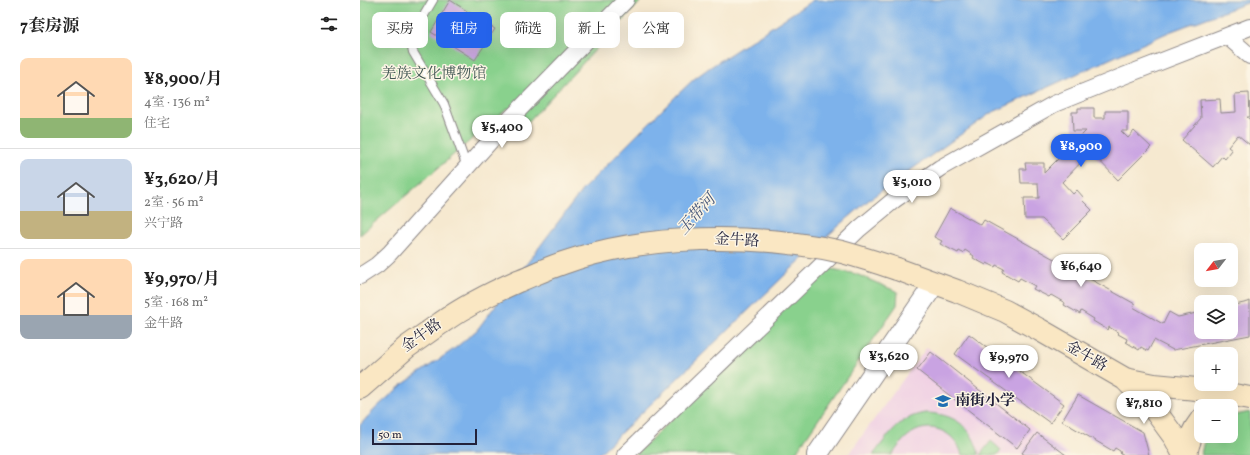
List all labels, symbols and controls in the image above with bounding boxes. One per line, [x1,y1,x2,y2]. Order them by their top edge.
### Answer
chip: 买房 [372,12,428,48]
chip: 租房 [436,12,492,48]
chip: 筛选 [500,12,556,48]
chip: 新上 [564,12,620,48]
chip: 公寓 [628,12,684,48]
icon: filters [318,13,340,35]
text: 7套房源 [20,15,79,38]
park label: 羌族文化博物馆 [381,64,487,85]
text: ¥8,900/月 [144,68,223,91]
icon: home [52,74,100,122]
text: 4室 · 136 m² [144,94,210,112]
text: 住宅 [144,115,170,133]
pin: ¥5,400 [469,115,535,149]
text: ¥5,400 [481,119,523,137]
pin: ¥8,900 [1048,134,1114,168]
text: ¥8,900 [1060,138,1102,156]
text: ¥3,620/月 [144,168,220,191]
pin: ¥5,010 [879,170,945,204]
text: ¥5,010 [892,174,932,192]
icon: home [52,175,100,223]
water label: 玉带河 [673,188,723,240]
text: 2室 · 56 m² [144,194,203,212]
text: 兴宁路 [144,215,183,233]
street label: 金牛路 [714,229,760,253]
north arrow [1194,243,1238,287]
map controls [1194,243,1238,443]
pin: ¥6,640 [1048,254,1114,288]
text: ¥6,640 [1060,258,1102,276]
text: ¥9,970/月 [144,268,220,291]
icon: home [52,275,100,323]
text: 5室 · 168 m² [144,294,208,312]
button: layers [1194,295,1238,339]
street label: 金牛路 [398,314,446,358]
text: 金牛路 [144,315,183,333]
street label: 金牛路 [1061,337,1111,377]
pin: ¥3,620 [856,344,922,378]
pin: ¥9,970 [976,345,1042,379]
button: + [1194,347,1238,391]
text: ¥3,620 [869,348,909,366]
text: ¥9,970 [989,349,1029,367]
place label: 南街小学 [955,391,1015,412]
pin: ¥7,810 [1111,391,1177,425]
school or university icon: 南街小学 [934,392,952,410]
text: ¥7,810 [1125,395,1163,413]
button: − [1194,399,1238,443]
scale bar [372,427,477,446]
text: 50 m [378,428,402,443]

